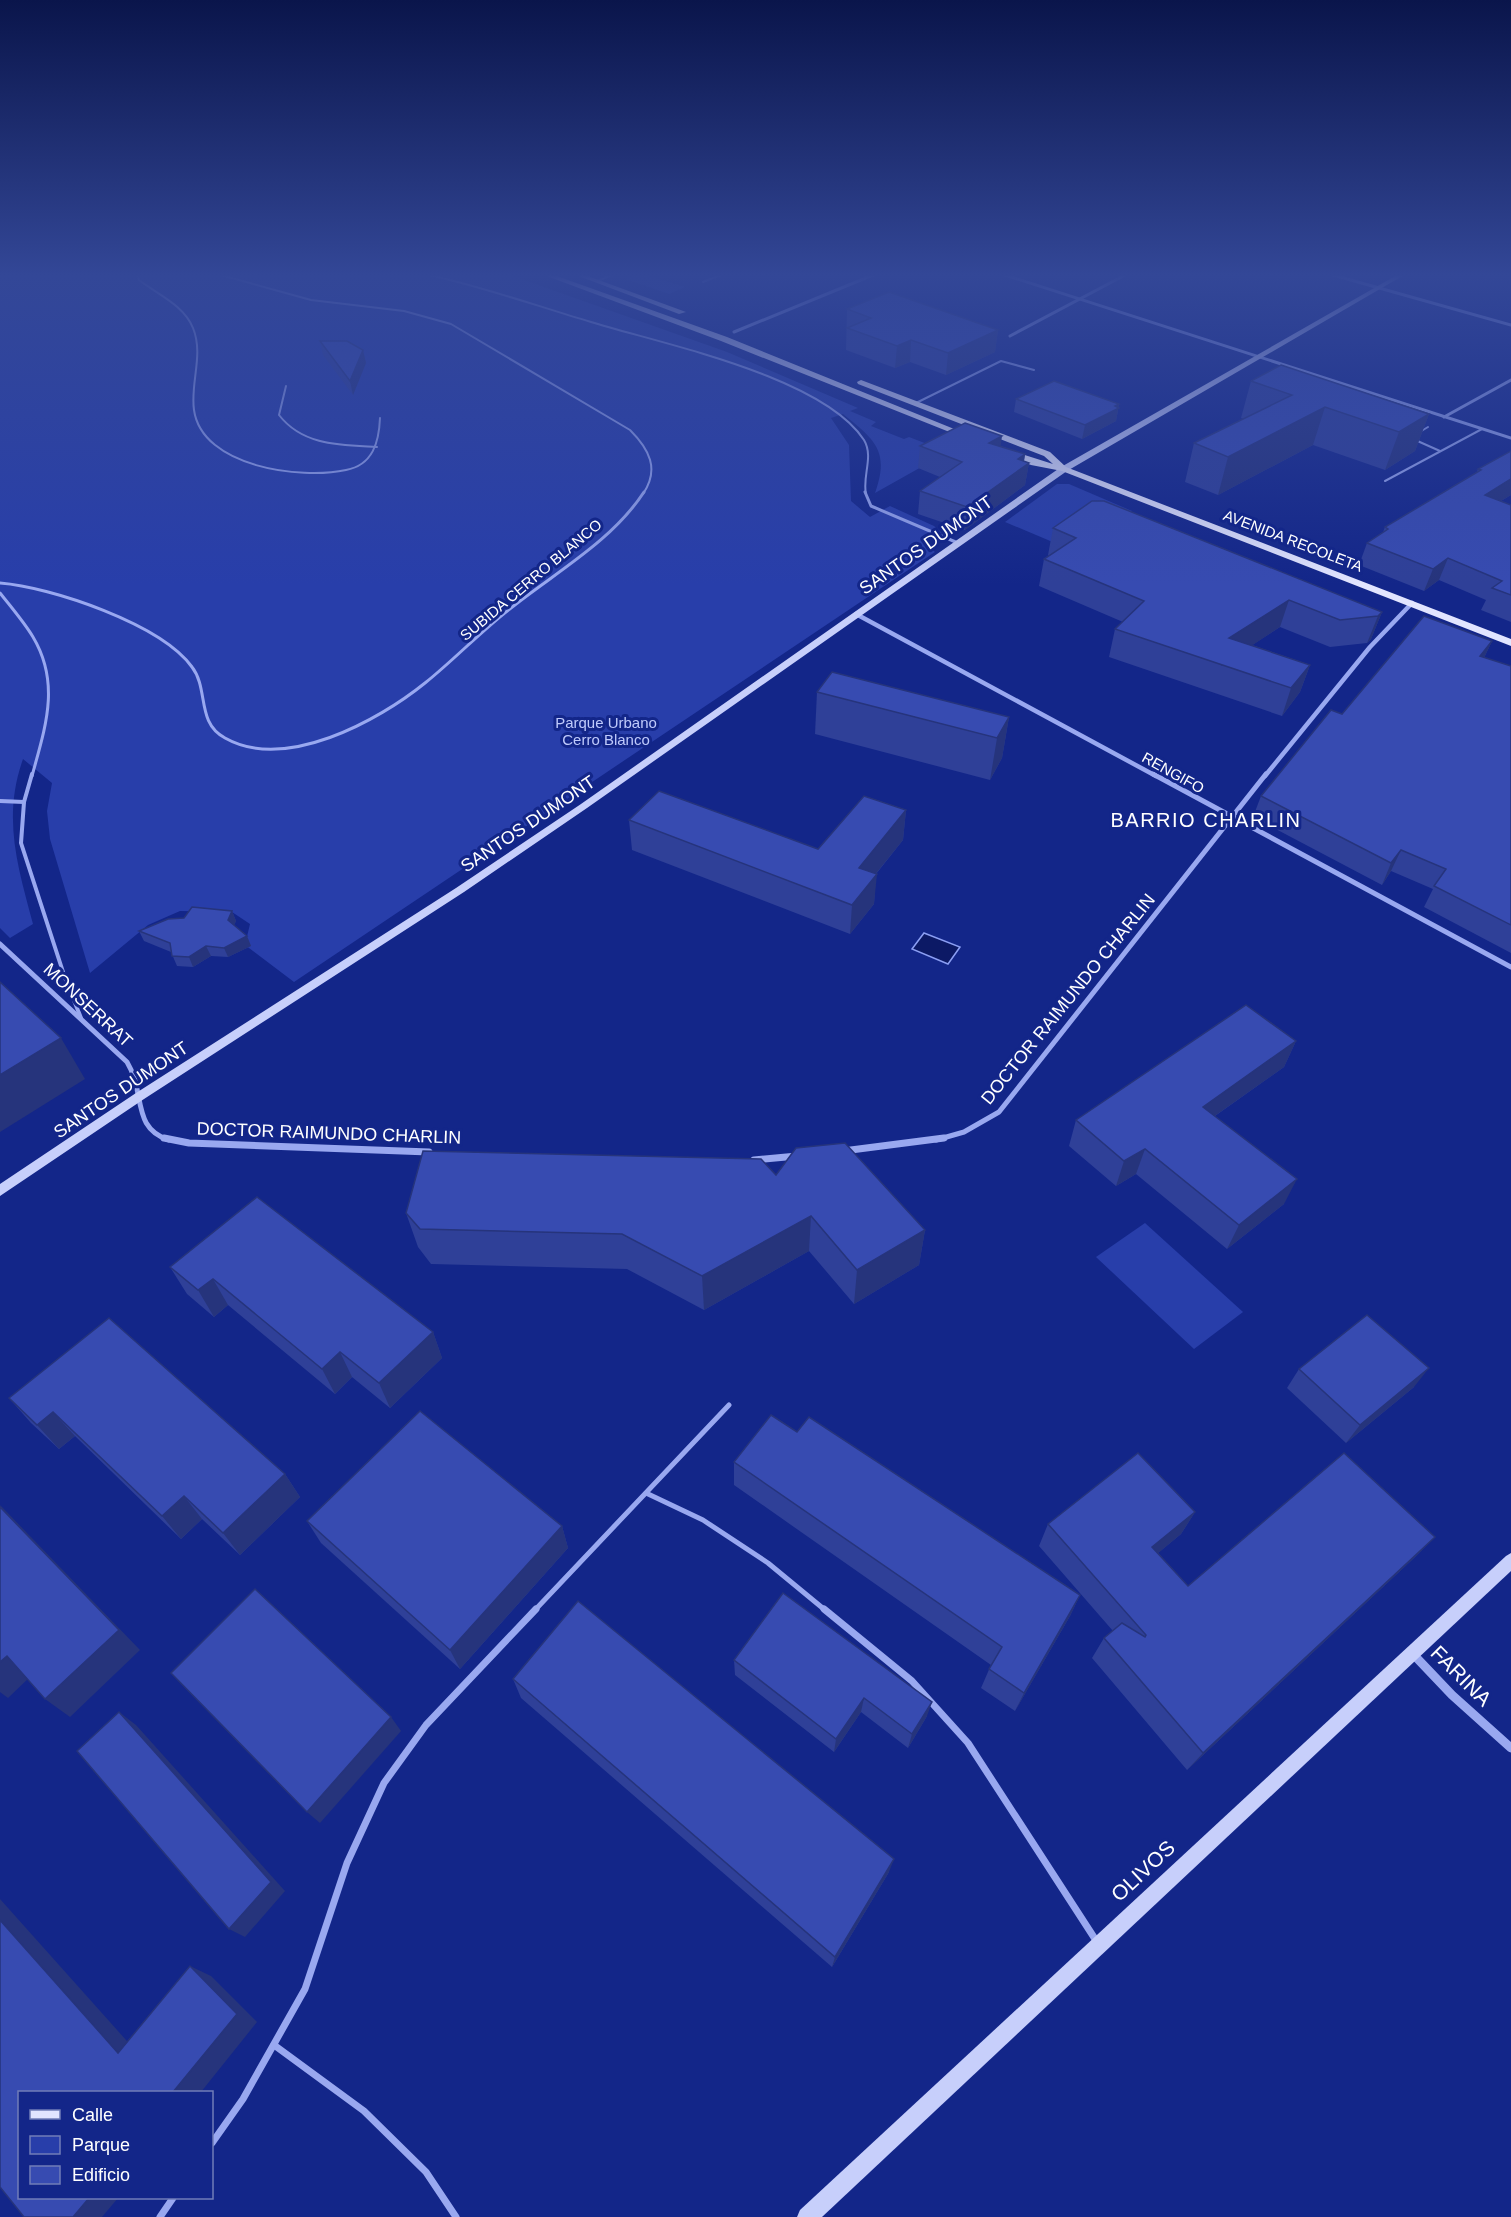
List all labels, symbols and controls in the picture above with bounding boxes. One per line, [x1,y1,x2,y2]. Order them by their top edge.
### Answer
street label: SANTOS DUMONT [856,492,996,598]
street label: AVENIDA RECOLETA [1221,506,1365,575]
street label: SUBIDA CERRO BLANCO [457,516,605,644]
park label: Parque Urbano Cerro Blanco [555,714,657,748]
street label: RENGIFO [1139,749,1207,797]
street label: SANTOS DUMONT [457,772,599,876]
district label: BARRIO CHARLIN [1110,809,1302,831]
street label: DOCTOR RAIMUNDO CHARLIN [977,890,1159,1108]
street label: MONSERRAT [40,959,136,1051]
street label: SANTOS DUMONT [50,1038,192,1142]
street label: DOCTOR RAIMUNDO CHARLIN [196,1118,462,1148]
street label: FARINA [1426,1641,1496,1711]
street label: OLIVOS [1106,1836,1179,1906]
legend [18,2091,213,2199]
text: Calle [72,2105,113,2125]
text: Parque [72,2135,130,2155]
text: Edificio [72,2165,130,2185]

